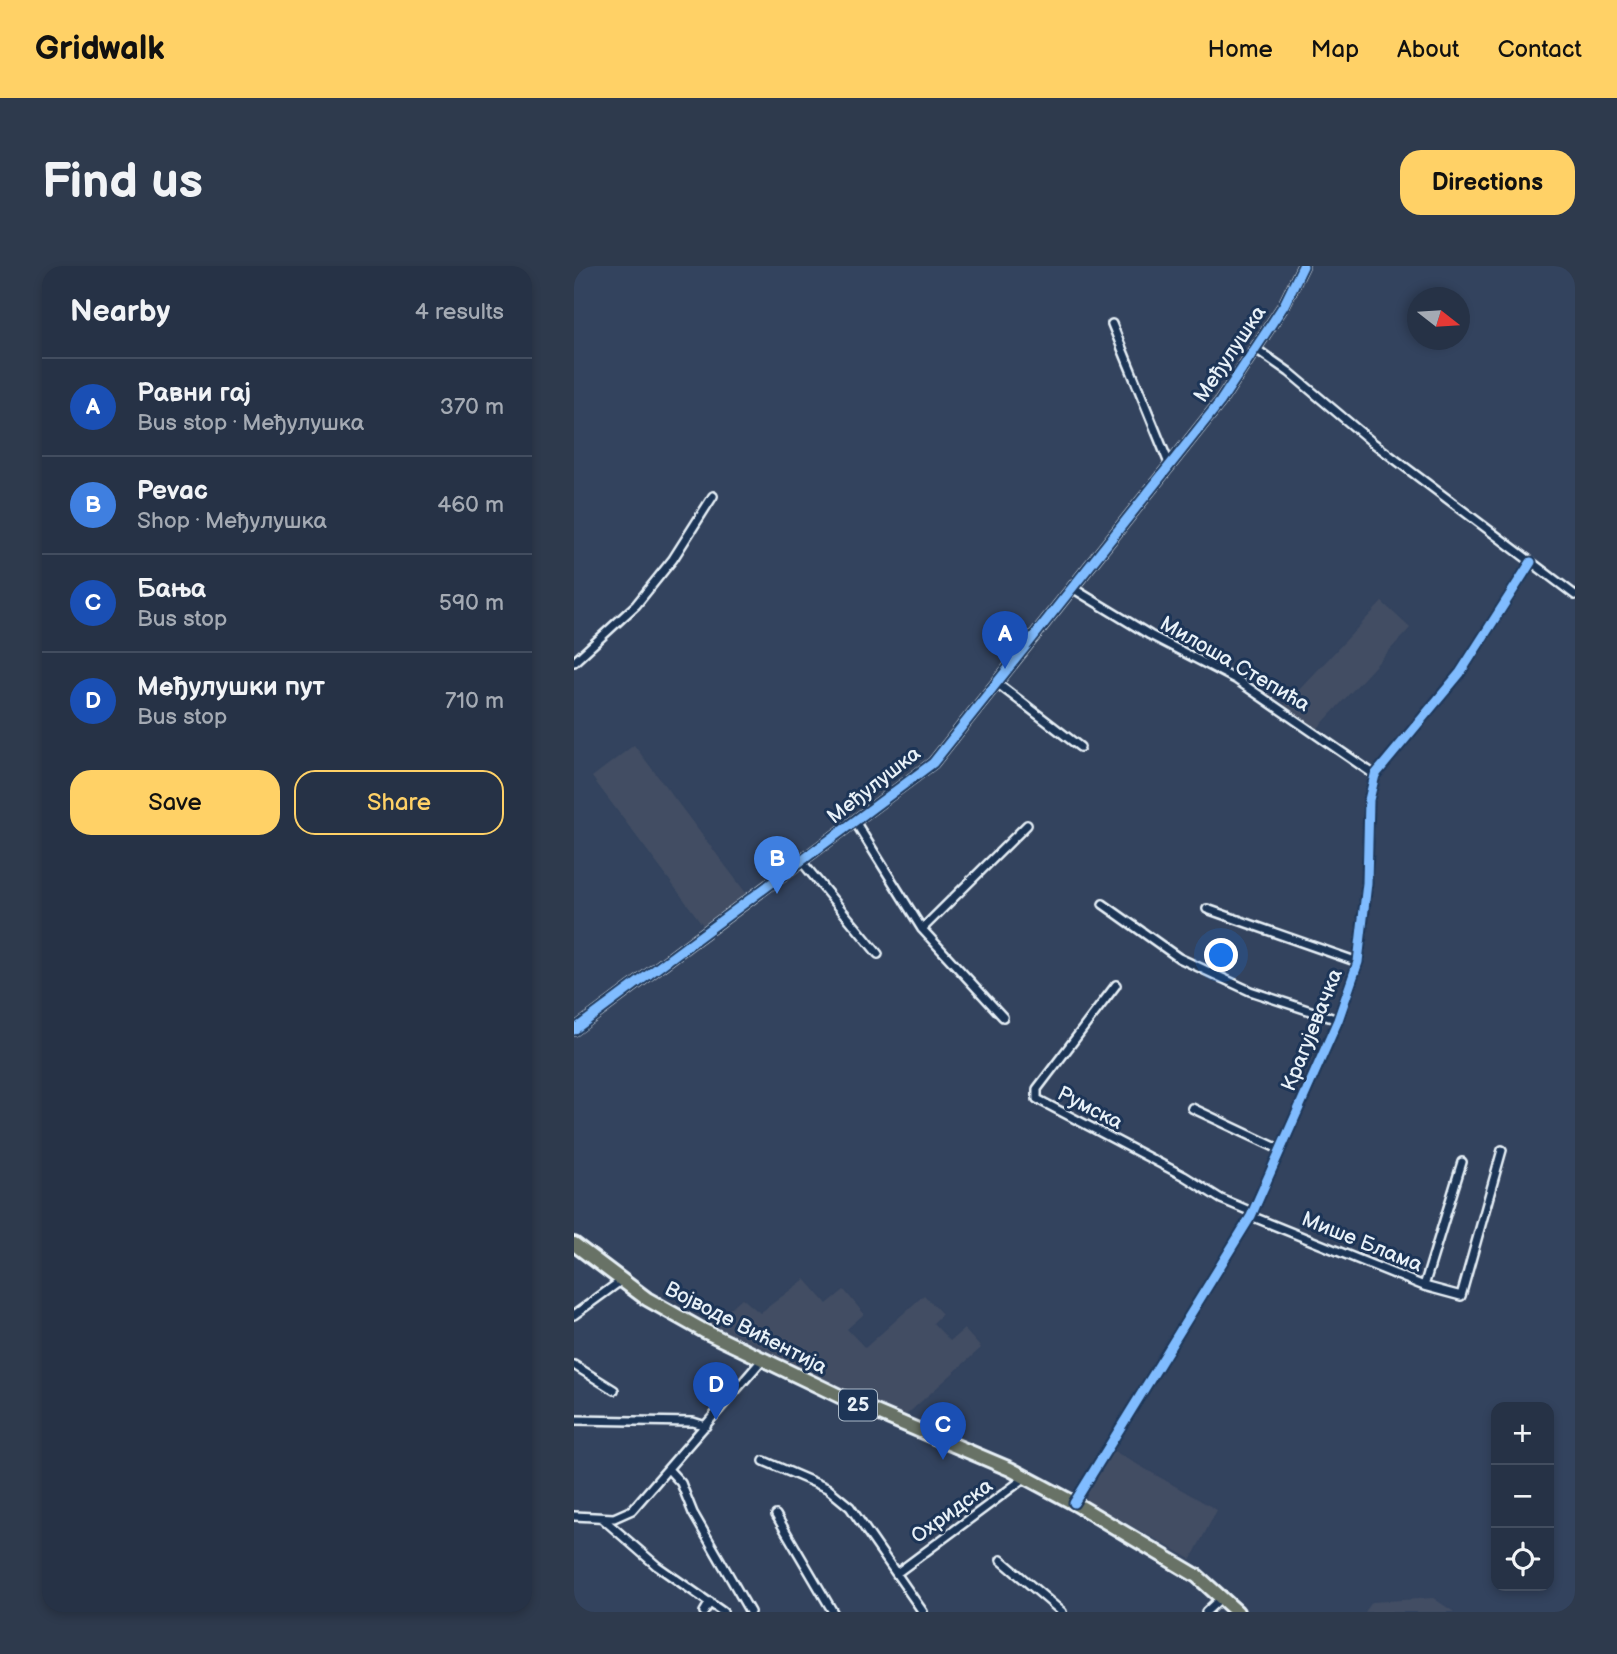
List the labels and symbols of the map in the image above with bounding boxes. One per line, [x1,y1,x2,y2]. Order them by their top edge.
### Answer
north arrow [1407,287,1470,350]
street label: Међулушка [1188,300,1272,407]
pin: A [982,611,1028,669]
street label: Милоша Степића [1156,611,1315,717]
street label: Међулушка [822,741,926,829]
pin: B [754,836,800,894]
your location [1204,938,1238,972]
street label: Крагујевачка [1276,965,1348,1095]
street label: Румска [1053,1081,1128,1135]
street label: Мише Блама [1298,1206,1427,1278]
street label: Војводе Вићентија [661,1276,832,1380]
pin: D [693,1362,739,1420]
road number: 25 [839,1390,877,1420]
pin: C [920,1402,966,1460]
street label: Охридска [906,1473,998,1549]

